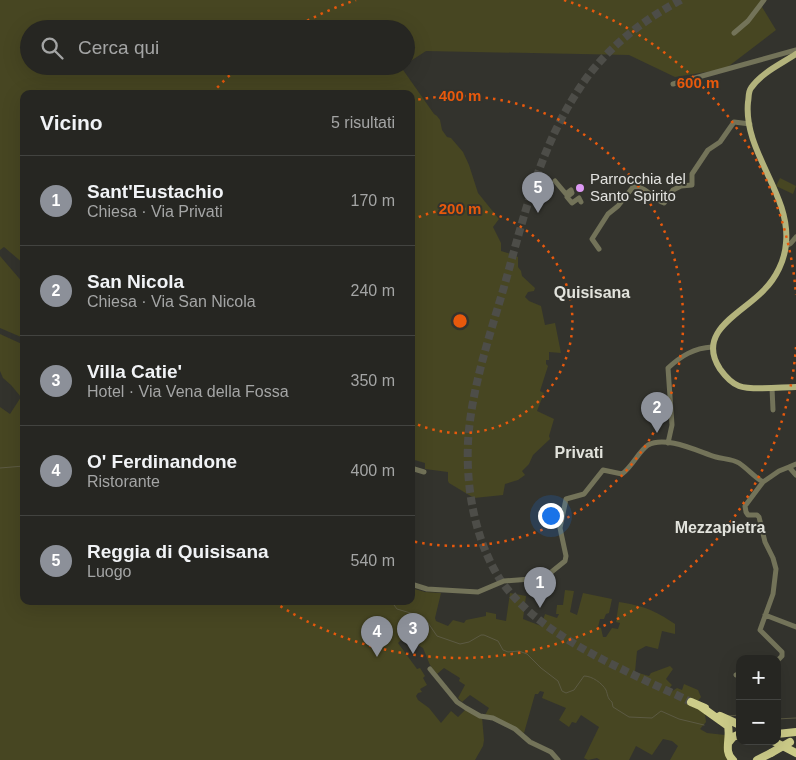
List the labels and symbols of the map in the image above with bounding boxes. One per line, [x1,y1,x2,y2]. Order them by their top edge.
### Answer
text: 600 m [677,74,719,91]
text: 400 m [439,87,481,104]
place label: Parrocchia del Santo Spirito [590,170,686,204]
pin: 5 [522,172,554,213]
marker: Parrocchia del Santo Spirito [574,182,586,194]
text: 200 m [439,200,481,217]
district label: Quisisana [554,284,630,301]
centre of rings [451,312,469,330]
pin: 2 [641,392,673,433]
district label: Privati [555,444,603,461]
your location [538,503,564,529]
district label: Mezzapietra [675,519,765,536]
pin: 1 [524,567,556,608]
pin: 3 [397,613,429,654]
pin: 4 [361,616,393,657]

